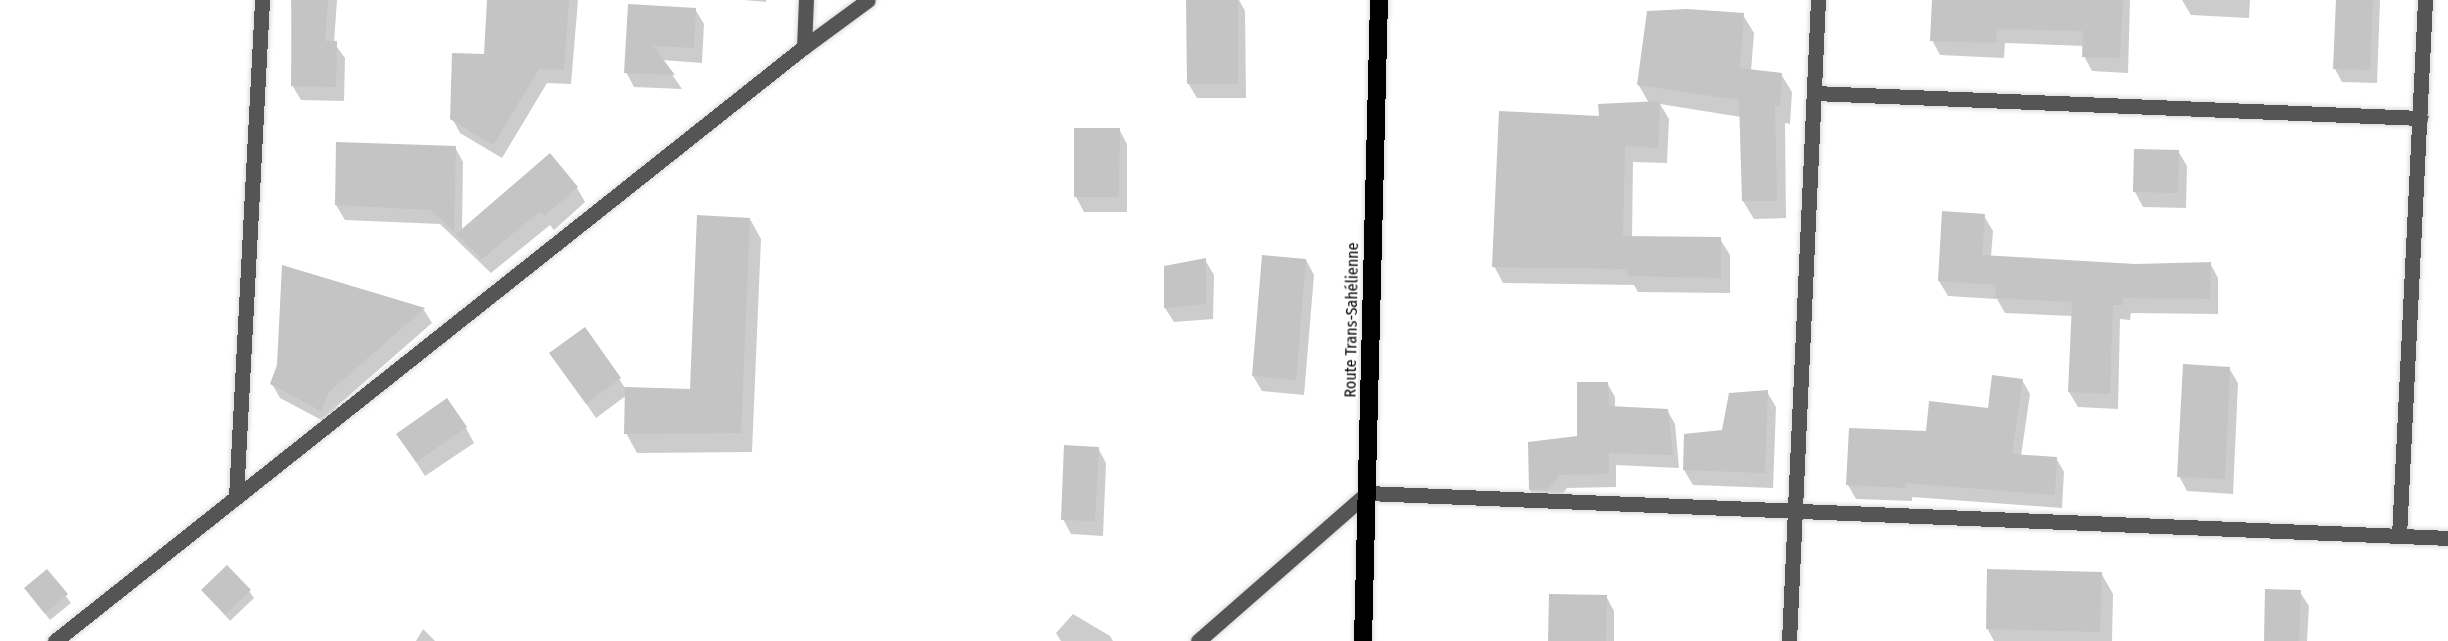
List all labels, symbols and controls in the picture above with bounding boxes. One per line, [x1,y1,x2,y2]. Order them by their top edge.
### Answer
street label: Route Trans-Sahélienne [1341,242,1363,398]

